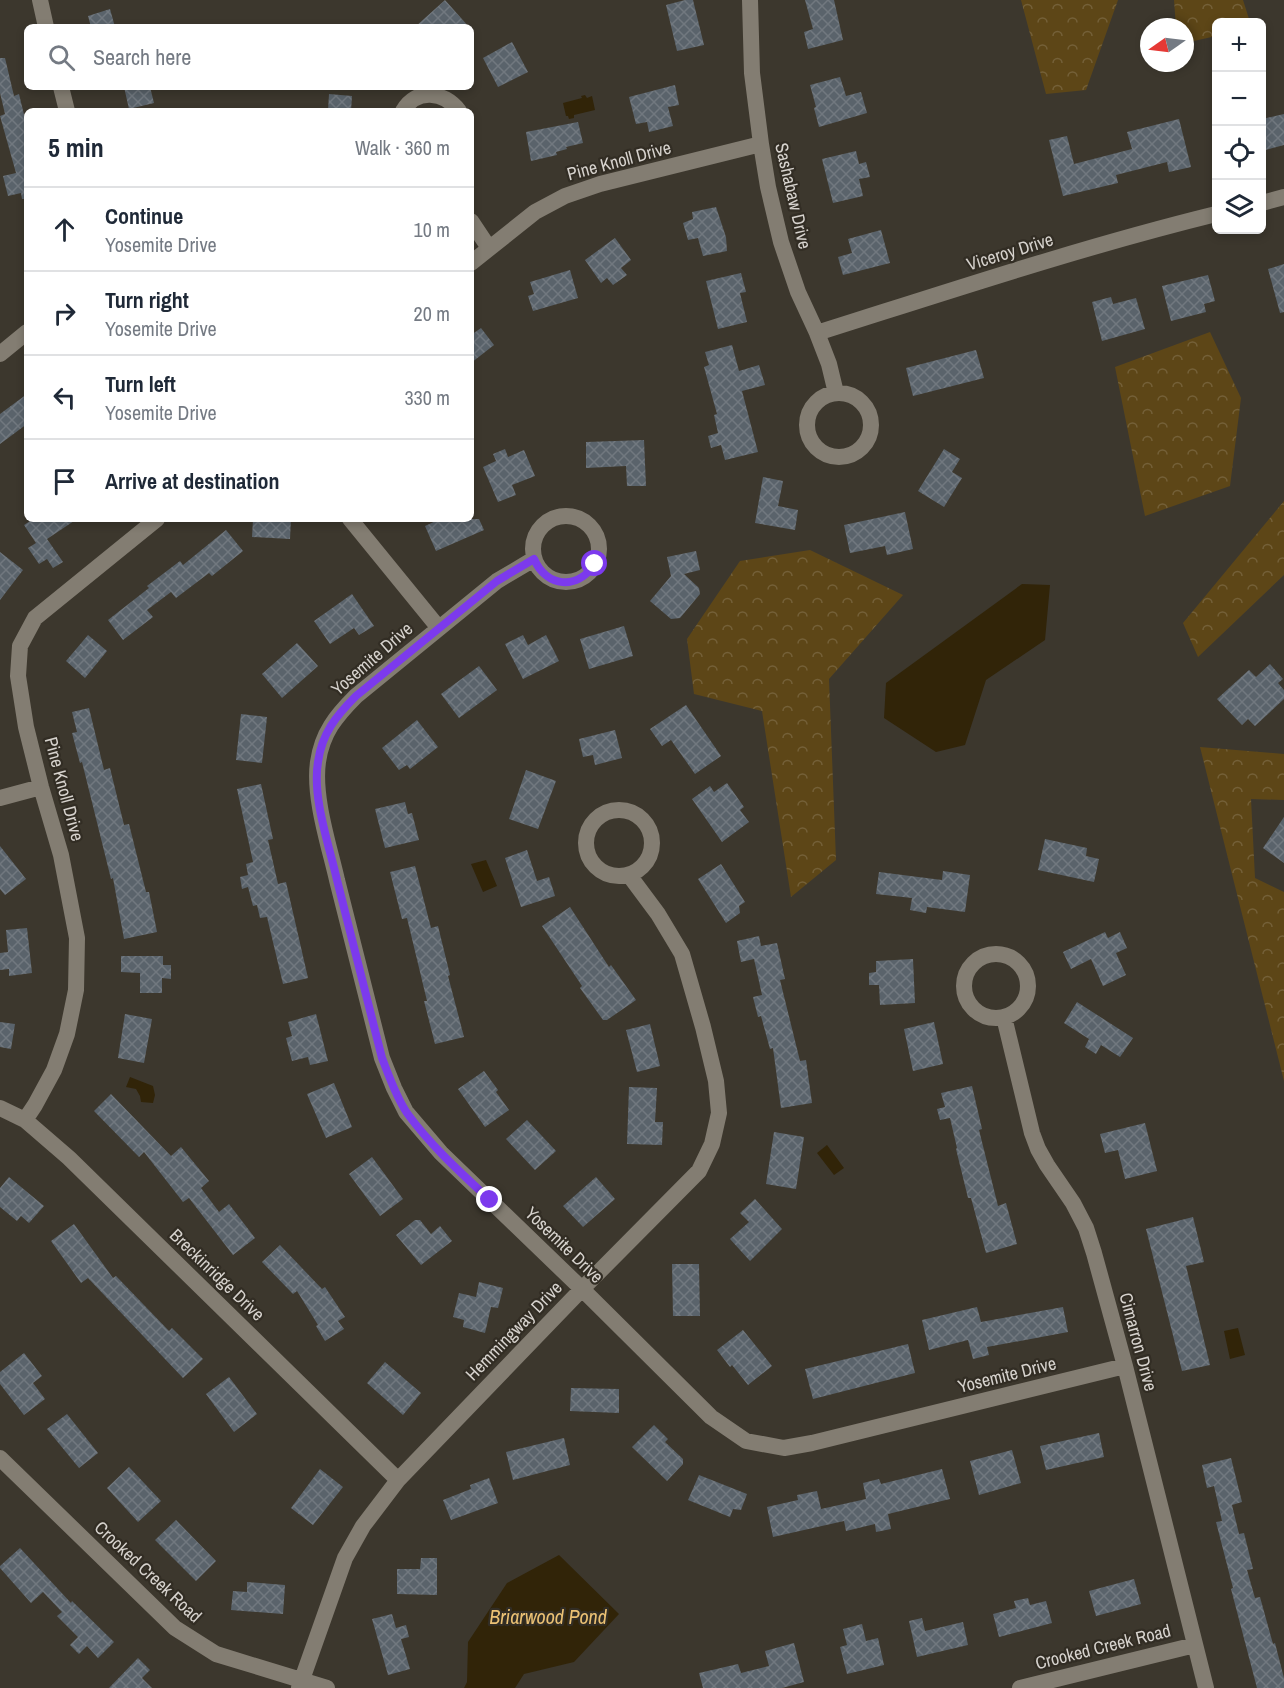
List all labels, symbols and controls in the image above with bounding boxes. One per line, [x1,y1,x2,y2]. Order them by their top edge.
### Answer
north arrow [1140,18,1194,72]
map controls [1212,18,1266,234]
button: + [1212,18,1266,72]
search box [24,24,474,90]
icon: search [45,41,78,74]
text: Search here [93,42,191,72]
button: − [1212,72,1266,126]
button: locate [1212,126,1266,180]
text: 5 min [48,130,104,165]
text: Walk · 360 m [355,134,450,161]
street label: Pine Knoll Drive [564,135,674,186]
street label: Sashabaw Drive [769,140,818,251]
button: layers [1212,180,1266,234]
text: Continue [105,201,183,231]
icon: ahead [48,213,81,246]
text: 10 m [414,216,450,243]
street label: Viceroy Drive [964,227,1056,277]
text: Yosemite Drive [105,231,217,258]
text: Turn right [105,285,189,315]
icon: right [48,297,81,330]
text: 20 m [414,300,450,327]
text: Yosemite Drive [105,315,217,342]
text: Turn left [105,369,176,399]
icon: left [48,381,81,414]
text: 330 m [404,384,450,411]
text: Yosemite Drive [105,399,217,426]
icon: arrive [48,465,81,498]
text: Arrive at destination [105,466,279,496]
route start [581,550,607,576]
street label: Yosemite Drive [326,616,418,701]
street label: Pine Knoll Drive [39,734,90,844]
route end [476,1186,502,1212]
street label: Yosemite Drive [519,1201,609,1289]
street label: Breckinridge Drive [164,1223,270,1326]
street label: Hemmingway Drive [460,1275,568,1386]
street label: Cimarron Drive [1113,1290,1164,1394]
street label: Yosemite Drive [955,1350,1059,1399]
street label: Crooked Creek Road [89,1515,208,1628]
water label: Briarwood Pond [489,1603,608,1630]
street label: Crooked Creek Road [1033,1618,1173,1675]

